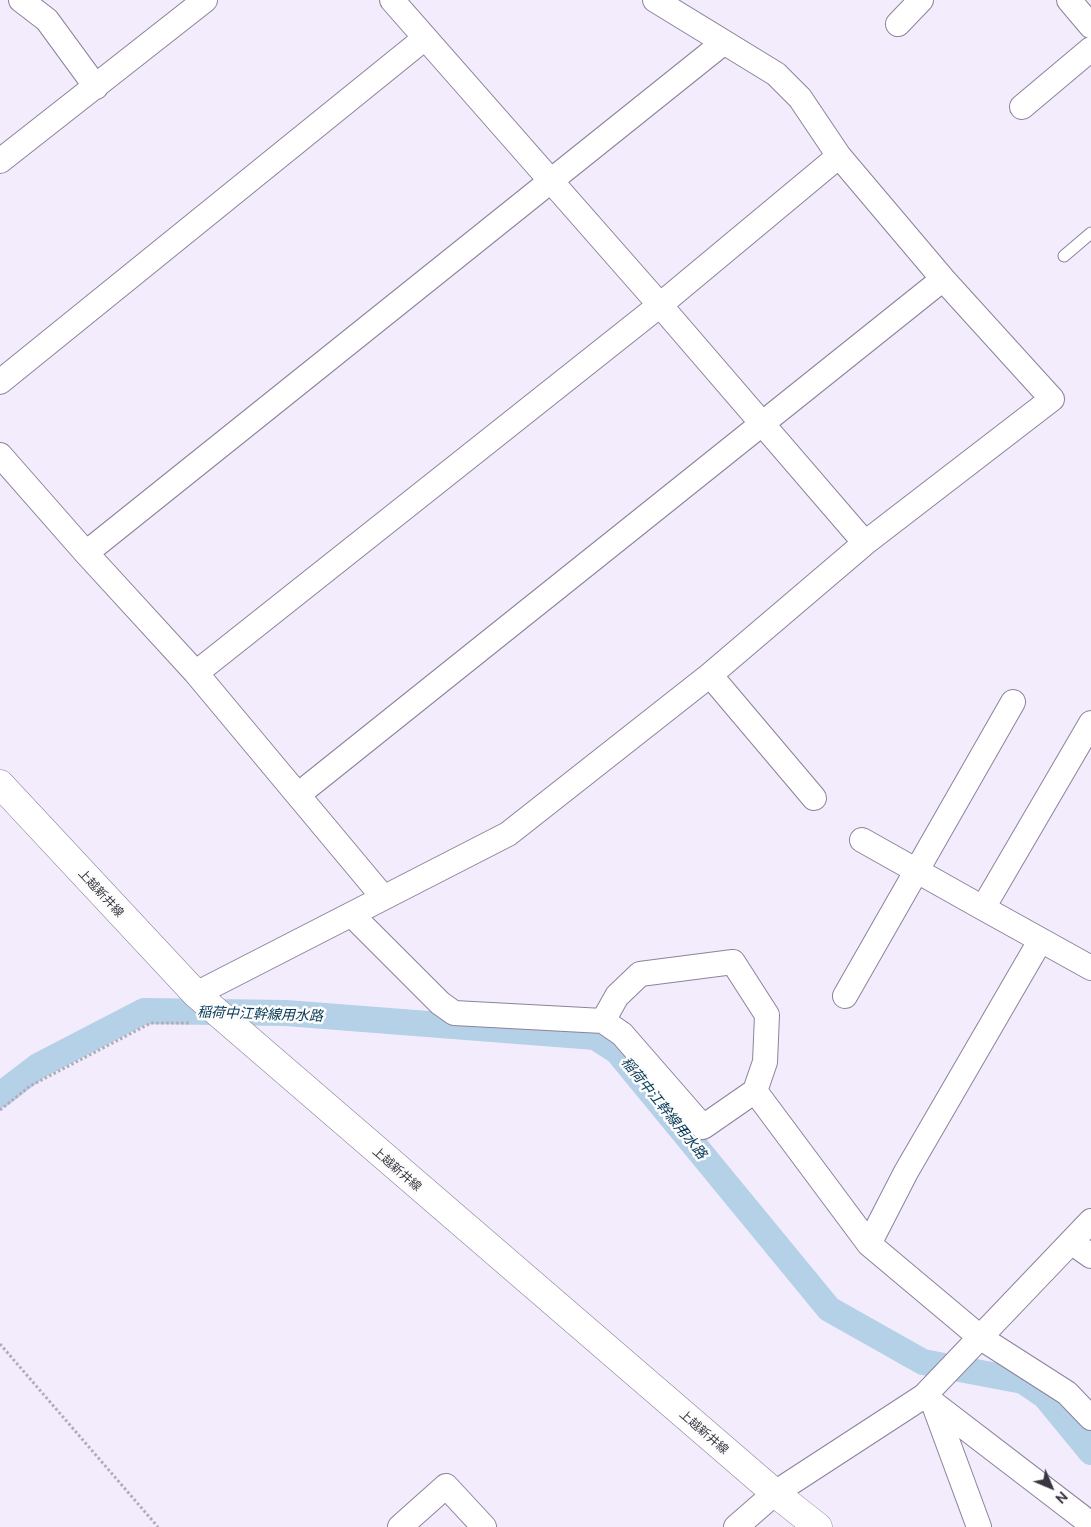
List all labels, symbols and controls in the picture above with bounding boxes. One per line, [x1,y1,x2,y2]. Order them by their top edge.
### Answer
street label: 上越新井線 [75,866,127,920]
water label: 稲荷中江幹線用水路 [197,1003,323,1025]
water label: 稲荷中江幹線用水路 [618,1054,710,1162]
street label: 上越新井線 [370,1144,424,1194]
street label: 上越新井線 [677,1407,731,1457]
north arrow [1026,1462,1076,1512]
text: N [1052,1488,1071,1507]

